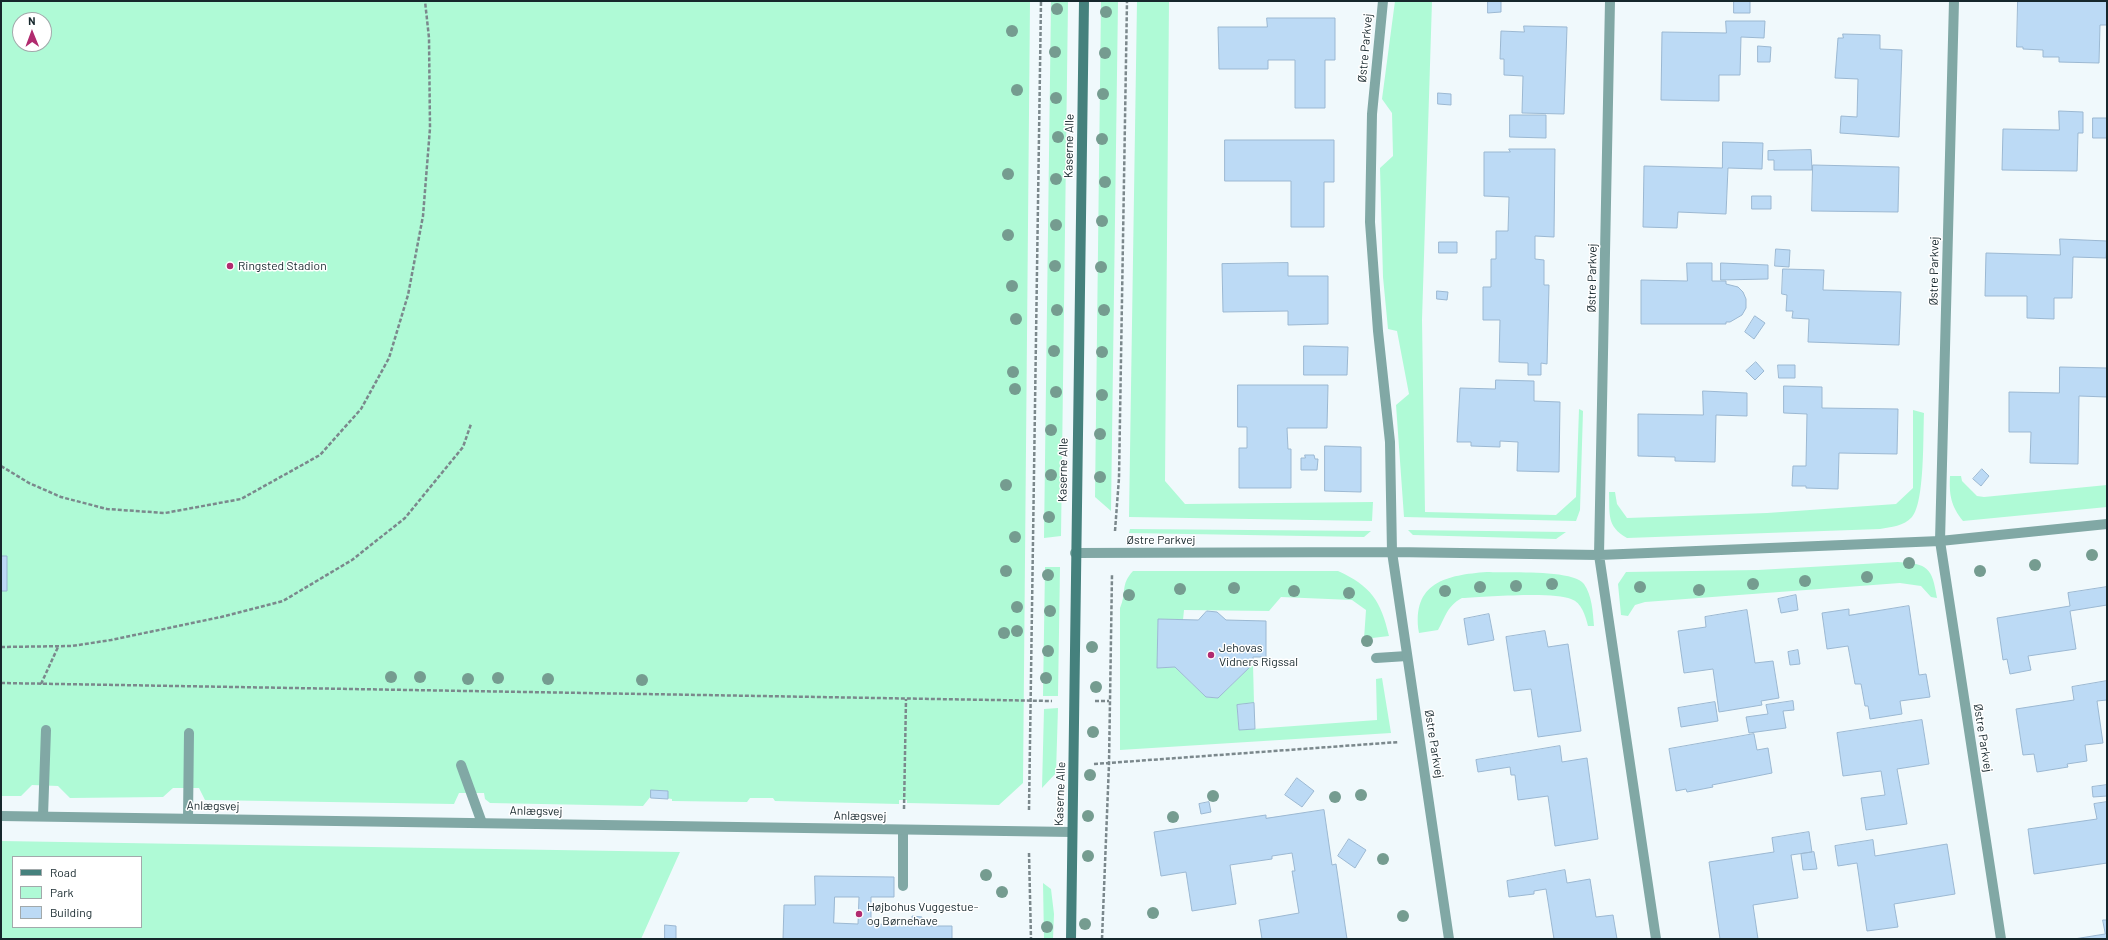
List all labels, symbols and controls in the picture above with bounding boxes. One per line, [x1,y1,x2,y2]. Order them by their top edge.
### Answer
north arrow [12,12,52,52]
street label: Østre Parkvej [1355,13,1375,83]
text: N [28,14,36,27]
street label: Kaserne Alle [1061,114,1077,178]
street label: Østre Parkvej [1926,236,1942,306]
street label: Østre Parkvej [1584,243,1600,313]
place label: Ringsted Stadion [238,259,327,273]
marker: Ringsted Stadion [225,261,235,271]
street label: Kaserne Alle [1055,438,1071,502]
street label: Østre Parkvej [1126,533,1196,547]
place label: Jehovas Vidners Rigssal [1219,641,1298,669]
marker: Jehovas Vidners Rigssal [1206,650,1216,660]
street label: Østre Parkvej [1970,703,1996,773]
street label: Østre Parkvej [1421,709,1447,779]
street label: Kaserne Alle [1052,762,1068,826]
street label: Anlægsvej [186,798,240,814]
street label: Anlægsvej [509,803,563,819]
street label: Anlægsvej [833,808,887,824]
legend [12,856,142,928]
text: Road [50,865,77,879]
text: Park [50,885,74,899]
place label: Højbohus Vuggestue- og Børnehave [867,900,978,928]
text: Building [50,905,92,919]
marker: Højbohus Vuggestue- og Børnehave [854,909,864,919]

